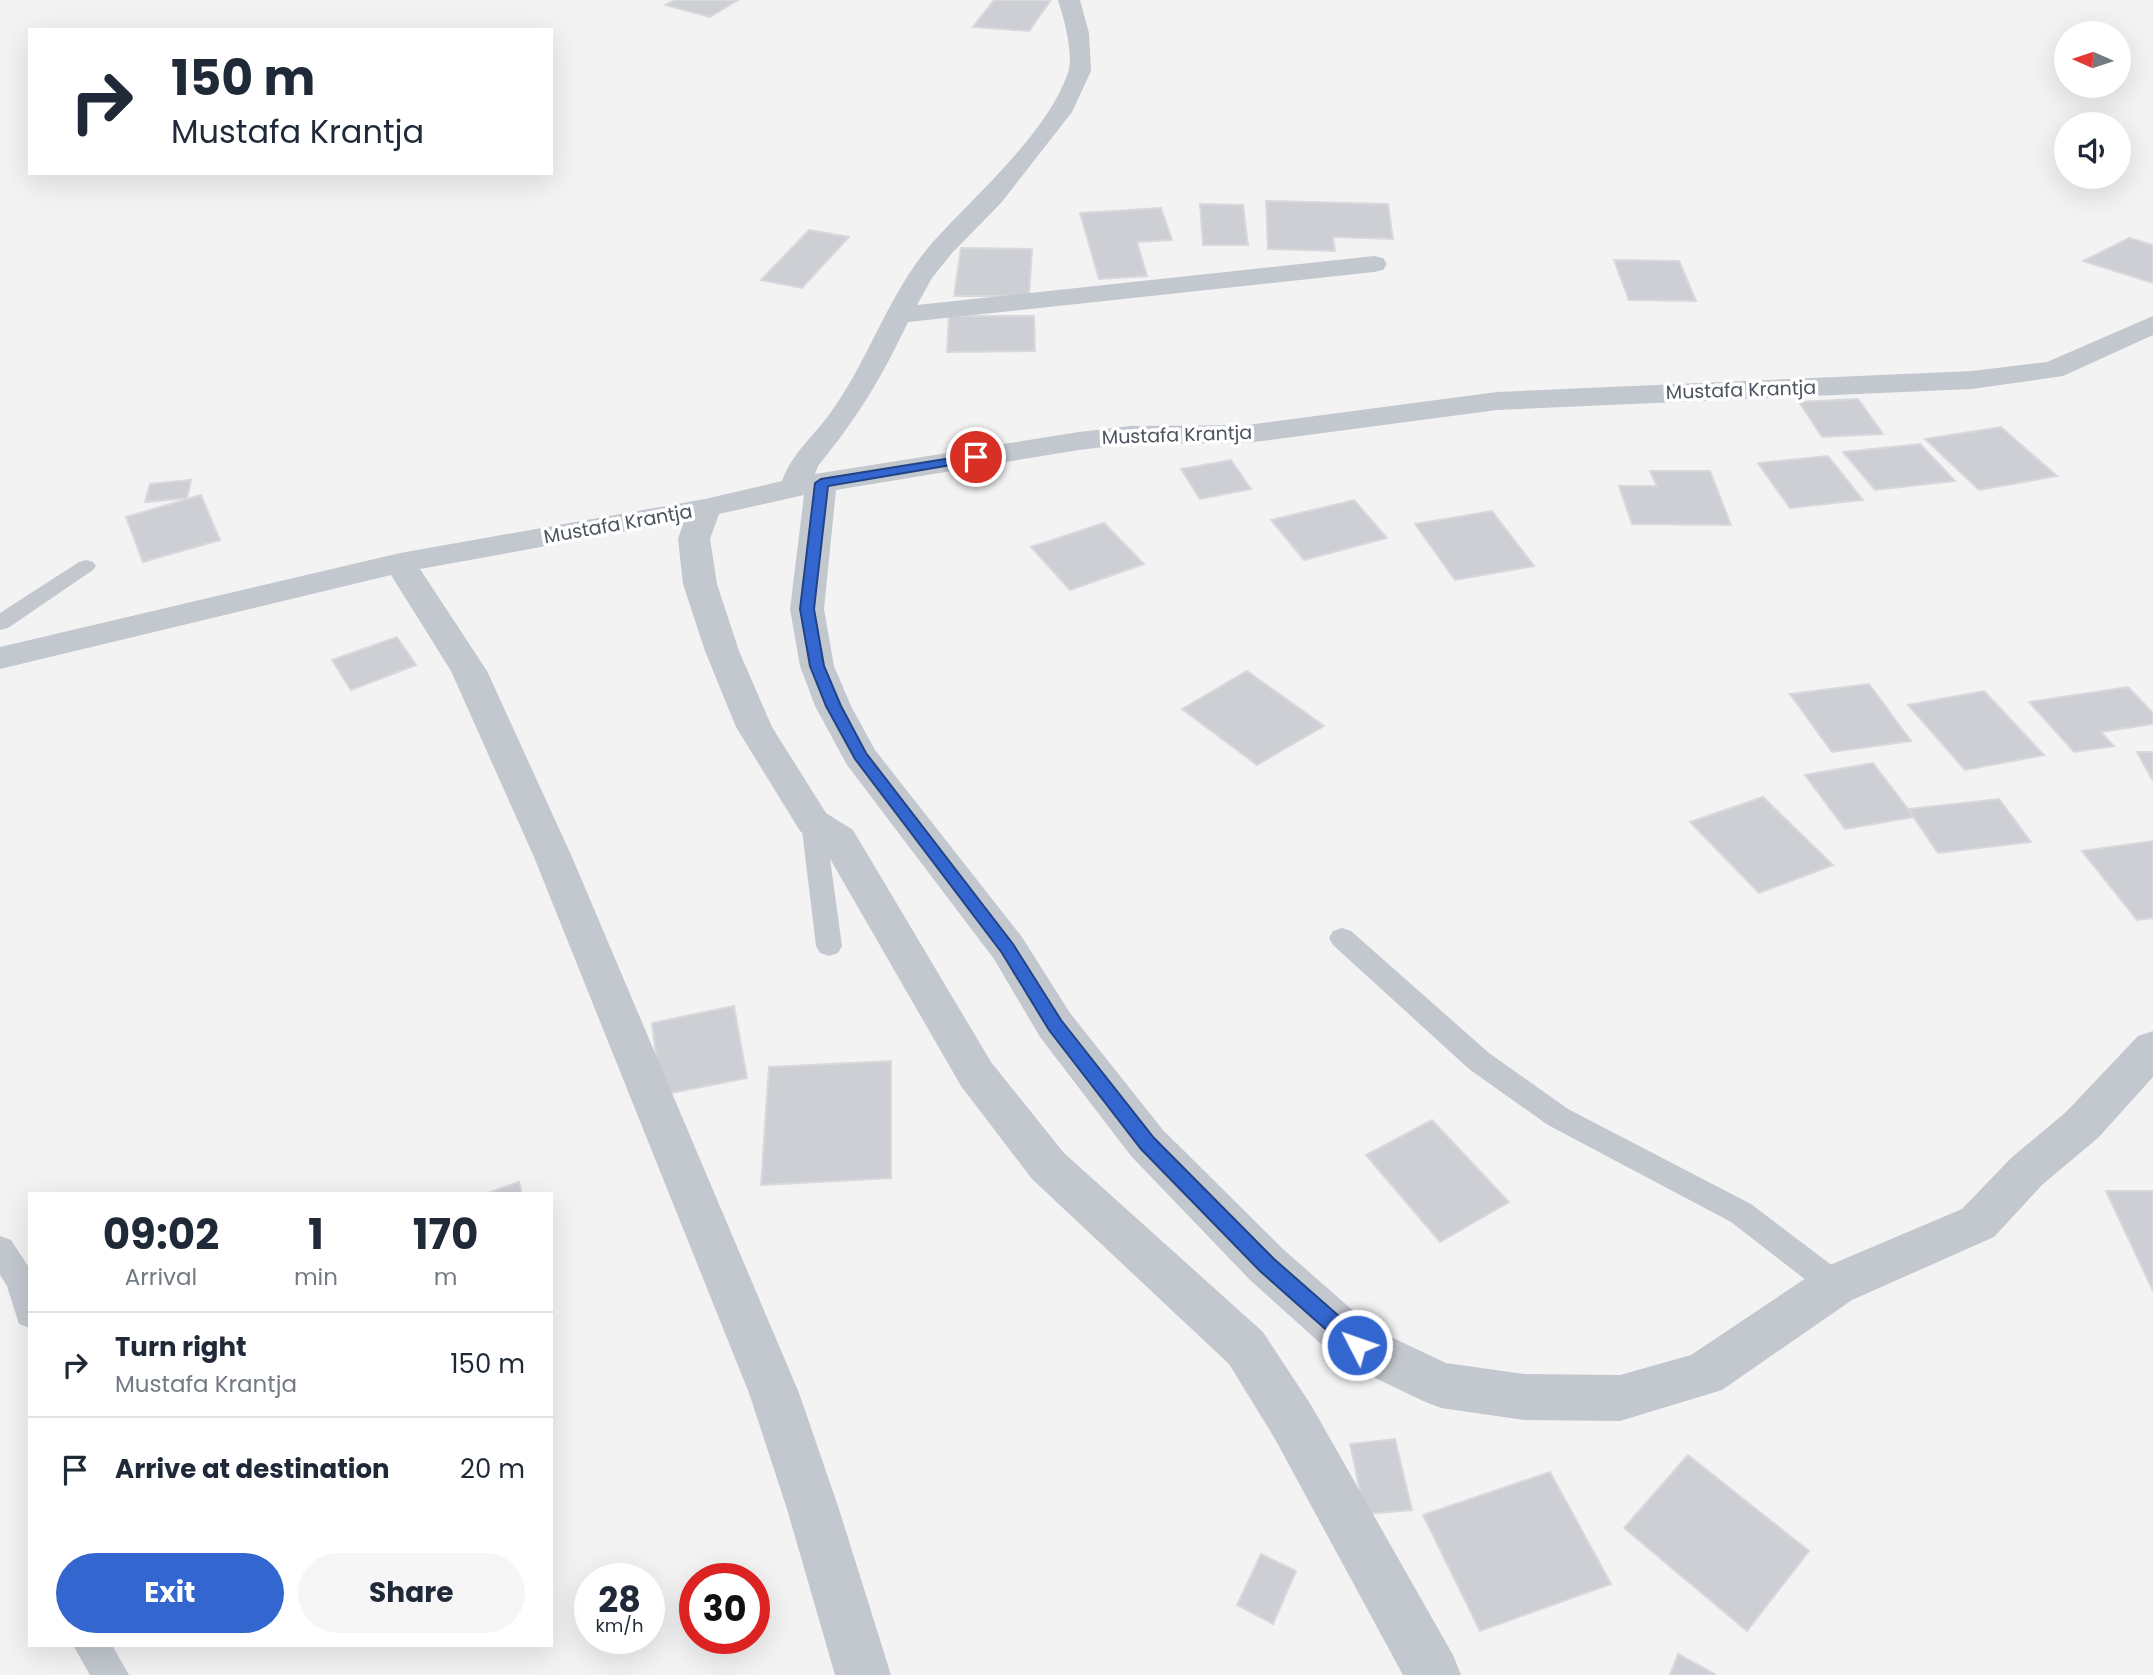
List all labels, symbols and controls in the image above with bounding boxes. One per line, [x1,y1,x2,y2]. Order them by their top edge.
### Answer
north arrow [2054,21,2132,98]
map controls [2054,21,2131,189]
text: 150 m [171,44,316,112]
icon: right [56,56,147,147]
text: Mustafa Krantja [171,109,424,154]
button: sound [2054,112,2131,189]
street label: Mustafa Krantja [1665,374,1817,406]
street label: Mustafa Krantja [1101,419,1253,451]
pin [946,427,1006,487]
icon: arrive [957,438,995,476]
street label: Mustafa Krantja [542,498,694,550]
text: 09:02 [103,1205,219,1264]
text: 1 [308,1205,324,1264]
text: 170 [413,1205,478,1264]
text: Arrival [125,1261,197,1293]
text: min [294,1261,338,1293]
text: m [434,1261,457,1293]
position arrow [1320,1308,1394,1382]
text: Turn right [115,1329,247,1365]
icon: right [56,1346,94,1384]
text: 150 m [450,1346,525,1382]
text: Mustafa Krantja [115,1368,297,1400]
icon: arrive [56,1451,94,1489]
text: Arrive at destination [115,1451,390,1487]
text: 20 m [460,1451,525,1487]
button: Exit [56,1553,284,1633]
button: Share [298,1553,525,1633]
speed limit sign: 30 [679,1563,770,1654]
text: 28 [598,1575,641,1624]
text: km/h [596,1613,643,1638]

